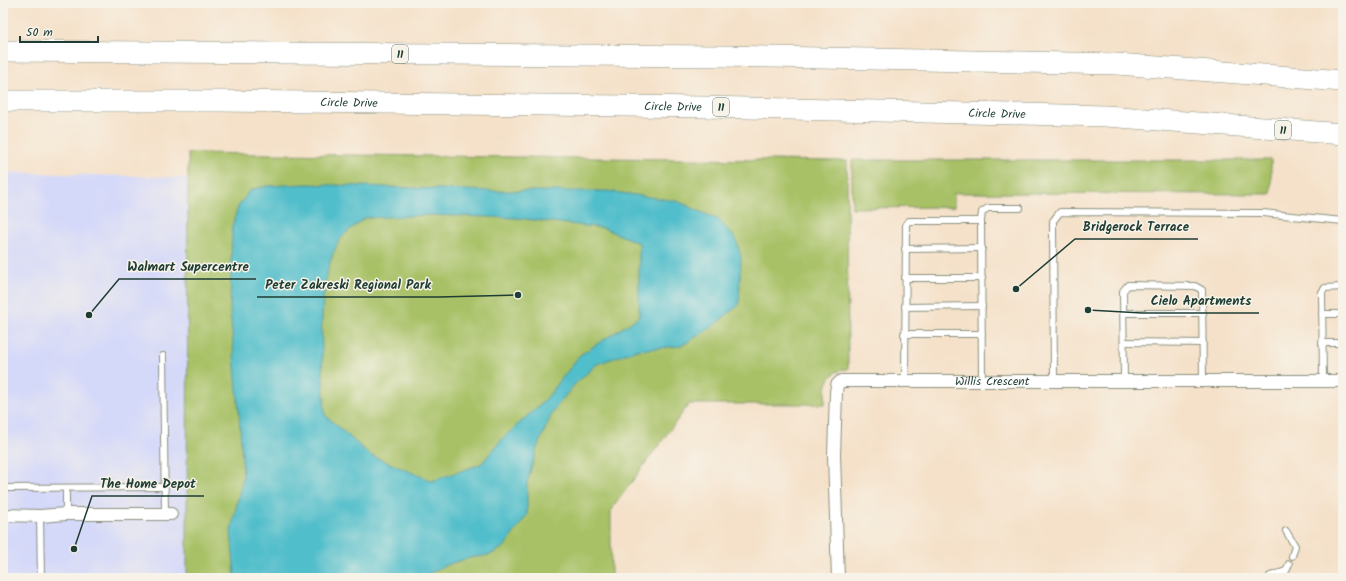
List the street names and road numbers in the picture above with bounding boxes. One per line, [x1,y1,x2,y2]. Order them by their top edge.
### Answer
road number: 11 [392,45,408,63]
street label: Circle Drive [320,93,379,113]
street label: Circle Drive [644,97,702,117]
road number: 11 [713,98,729,116]
street label: Circle Drive [968,104,1026,124]
road number: 11 [1275,121,1291,139]
street label: Willis Crescent [955,372,1030,391]

